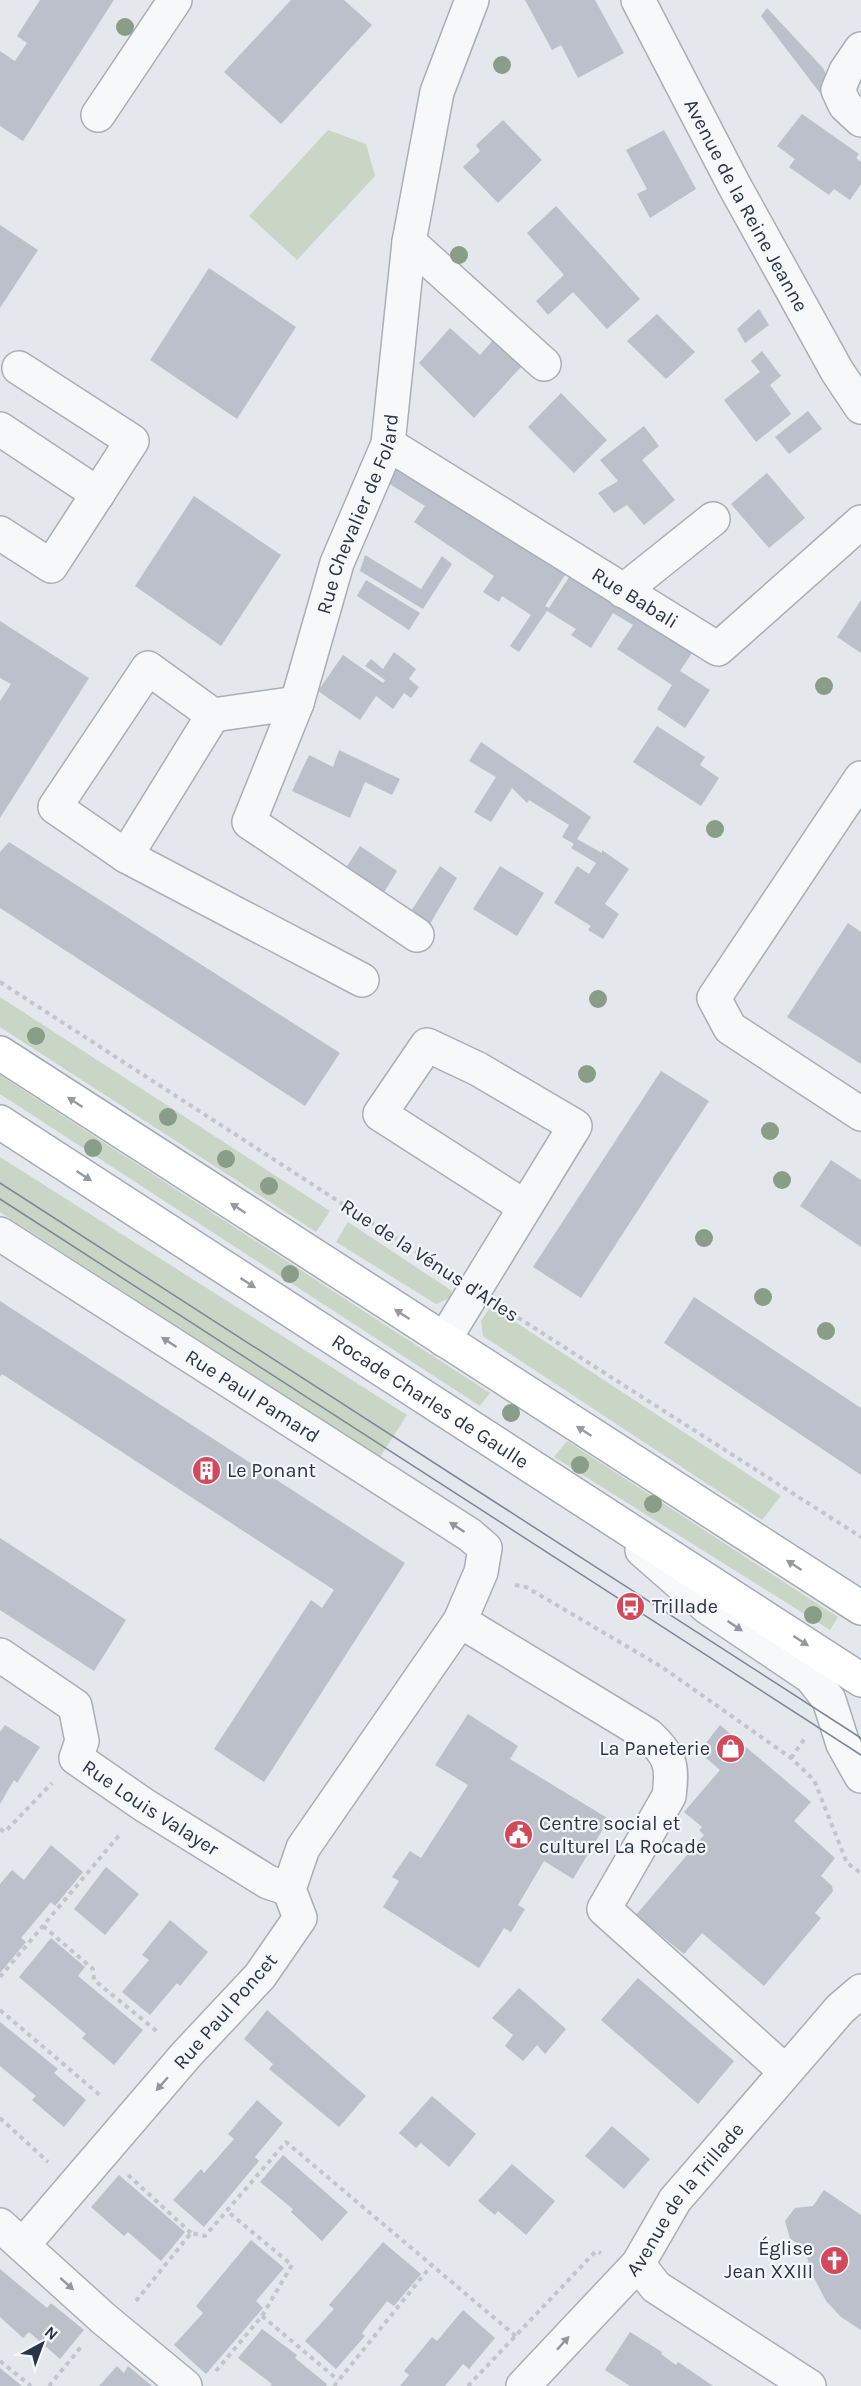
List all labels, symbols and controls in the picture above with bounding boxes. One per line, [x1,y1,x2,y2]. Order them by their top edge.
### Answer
street label: Avenue de la Reine Jeanne [679,95,813,316]
street label: Rue Chevalier de Folard [312,413,403,617]
street label: Rue Babali [588,563,682,633]
one-way arrow [67,1096,83,1107]
one-way arrow [76,1171,92,1182]
street label: Rue de la Vénus d'Arles [336,1194,523,1327]
one-way arrow [230,1202,247,1213]
one-way arrow [240,1277,256,1288]
one-way arrow [394,1308,410,1319]
street label: Rocade Charles de Gaulle [328,1329,533,1474]
one-way arrow [161,1337,177,1348]
street label: Rue Paul Pamard [181,1345,324,1448]
one-way arrow [575,1425,592,1436]
building icon: Le Ponant [190,1454,222,1486]
place label: Le Ponant [227,1459,317,1482]
one-way arrow [449,1521,465,1532]
one-way arrow [786,1560,802,1571]
bus stop icon: Trillade [615,1590,647,1622]
place label: Trillade [652,1595,718,1618]
one-way arrow [726,1620,743,1631]
one-way arrow [793,1636,809,1647]
shop icon: La Paneterie [715,1732,747,1764]
place label: La Paneterie [599,1737,710,1760]
street label: Rue Louis Valayer [78,1755,224,1861]
place label: Centre social et culturel La Rocade [539,1812,706,1858]
public building icon: Centre social et culturel La Rocade [502,1819,534,1851]
street label: Rue Paul Poncet [169,1948,282,2074]
one-way arrow [156,2076,169,2091]
street label: Avenue de la Trillade [622,2118,749,2281]
place label: Église Jean XXIII [724,2236,813,2283]
church icon: Église Jean XXIII [818,2244,850,2276]
one-way arrow [59,2277,74,2291]
north arrow [12,2314,72,2374]
text: N [41,2322,62,2344]
one-way arrow [556,2336,569,2351]

